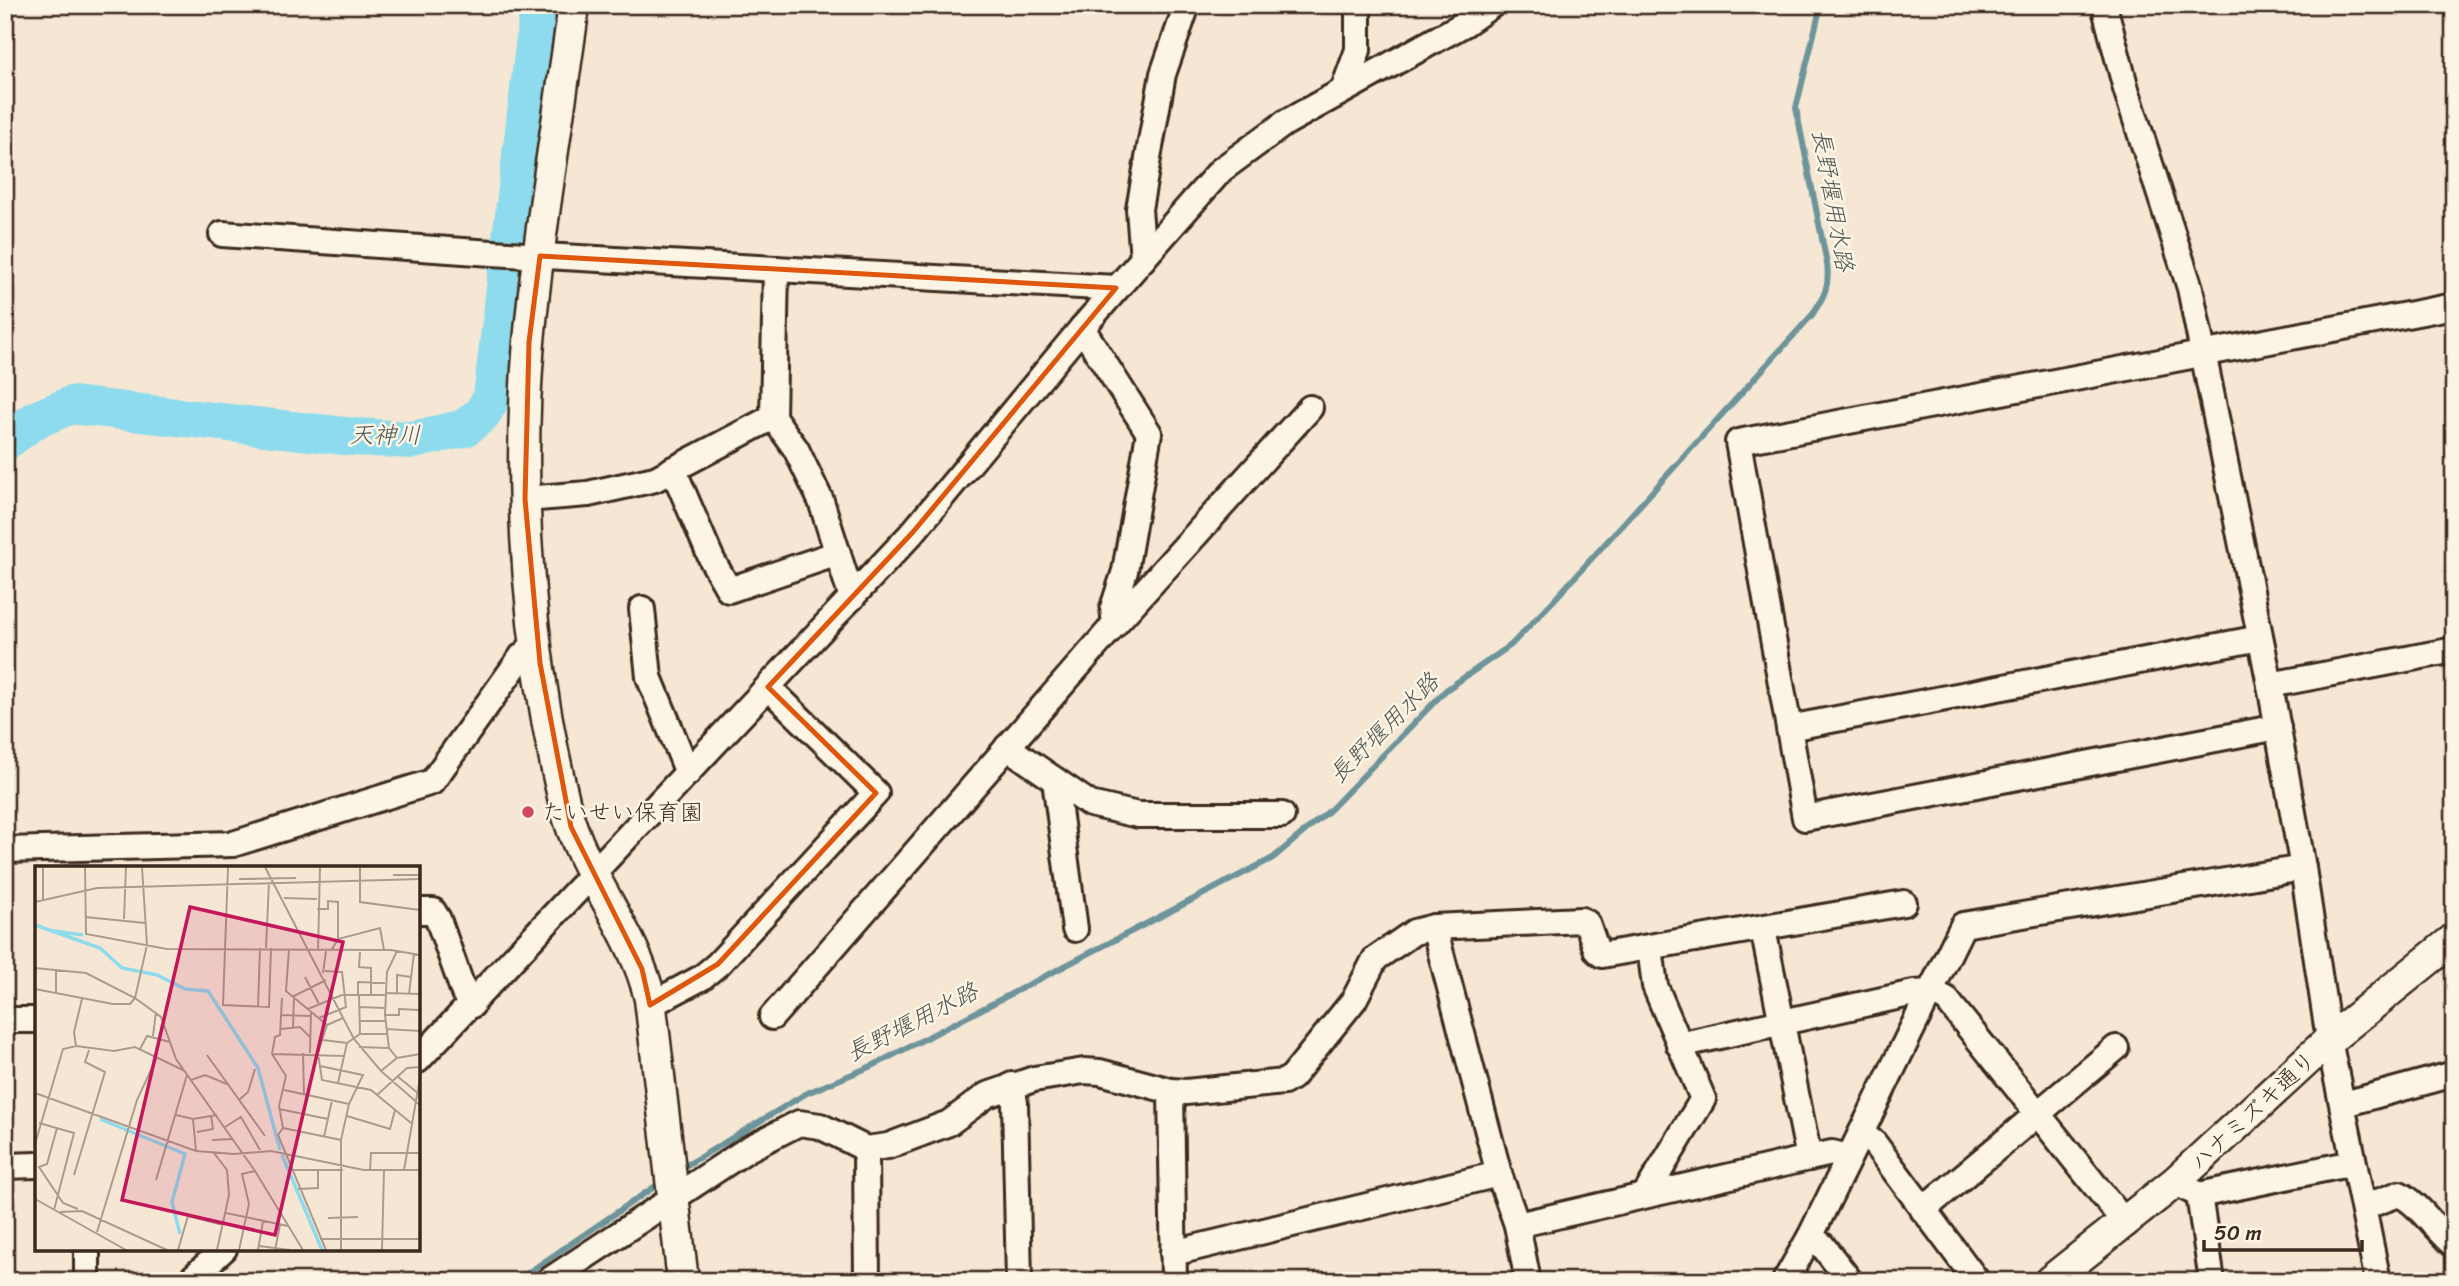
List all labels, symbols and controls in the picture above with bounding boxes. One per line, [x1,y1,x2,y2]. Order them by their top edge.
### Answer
water label: 長野堰用水路 [1800,125,1867,277]
water label: 天神川 [349,414,421,456]
water label: 長野堰用水路 [1318,661,1451,794]
place label: たいせい保育園 [542,792,703,833]
marker: たいせい保育園 [520,804,536,820]
inset map [35,866,420,1251]
water label: 長野堰用水路 [838,970,987,1073]
street label: ハナミズキ通り [2180,1041,2326,1181]
scale bar [2204,1209,2361,1253]
text: 50 m [2214,1214,2262,1252]

